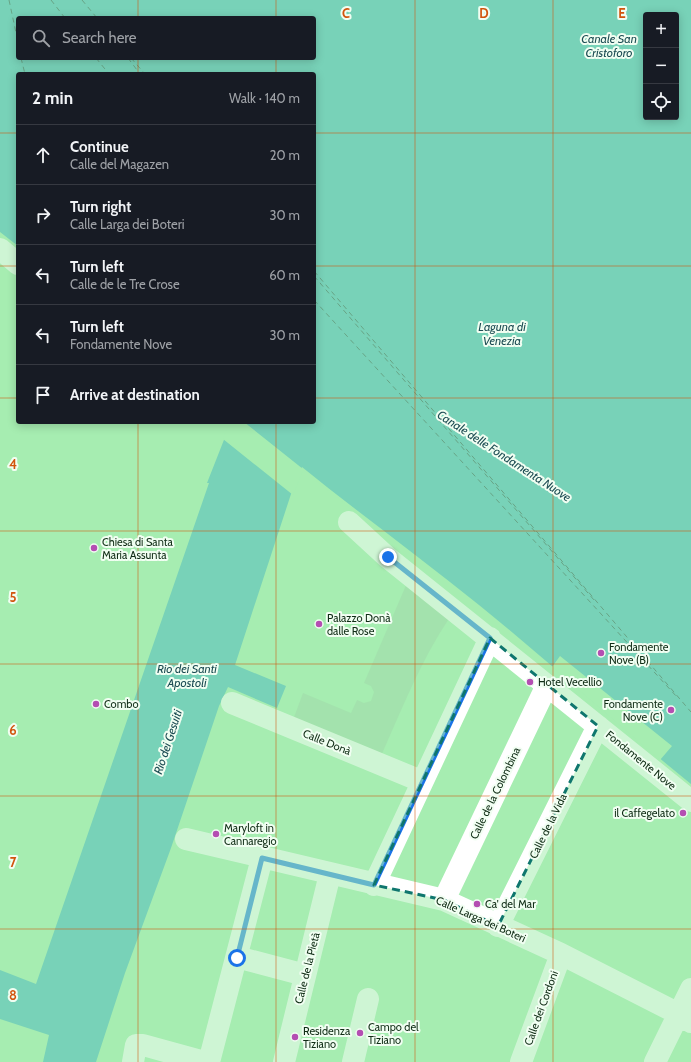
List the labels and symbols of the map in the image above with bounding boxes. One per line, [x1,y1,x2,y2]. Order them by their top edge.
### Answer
text: C [342,5,350,21]
text: D [479,5,489,21]
text: E [618,5,626,21]
water label: Canale San Cristoforo [581,31,637,60]
water label: Laguna di Venezia [478,319,526,348]
water label: Canale delle Fondamenta Nuove [435,407,574,505]
text: 4 [9,456,17,472]
place label: Chiesa di Santa Maria Assunta [102,535,173,562]
marker: Chiesa di Santa Maria Assunta [89,543,99,553]
route end [379,548,397,566]
text: 5 [10,589,17,605]
place label: Palazzo Donà dalle Rose [327,611,391,638]
marker: Palazzo Donà dalle Rose [314,619,324,629]
place label: Fondamente Nove (B) [609,640,669,667]
marker: Fondamente Nove (B) [596,648,606,658]
water label: Rio dei Santi Apostoli [157,661,217,690]
place label: Hotel Vecellio [538,675,602,689]
marker: Hotel Vecellio [525,677,535,687]
place label: Combo [104,697,138,711]
place label: Fondamente Nove (C) [604,697,663,724]
marker: Combo [91,699,101,709]
marker: Fondamente Nove (C) [666,705,676,715]
water label: Rio dei Gesuiti [150,707,185,776]
text: 6 [9,722,17,738]
street label: Calle Donà [301,726,354,758]
street label: Fondamente Nove [603,727,679,793]
street label: Calle de la Colombina [467,744,524,841]
street label: Calle de la Vida [526,790,570,861]
place label: il Caffegelato [614,806,675,820]
marker: il Caffegelato [678,808,688,818]
place label: Maryloft in Cannaregio [224,821,277,848]
marker: Maryloft in Cannaregio [211,829,221,839]
text: 7 [10,854,17,870]
street label: Calle Larga dei Boteri [434,893,528,945]
place label: Ca' del Mar [485,897,536,911]
marker: Ca' del Mar [472,899,482,909]
street label: Calle de la Pietà [291,930,323,1005]
route start [228,949,246,967]
street label: Calle dei Cordoni [521,969,561,1047]
text: 8 [9,987,17,1003]
place label: Campo del Tiziano [368,1020,419,1047]
place label: Residenza Tiziano [303,1024,351,1051]
marker: Campo del Tiziano [355,1028,365,1038]
marker: Residenza Tiziano [290,1032,300,1042]

